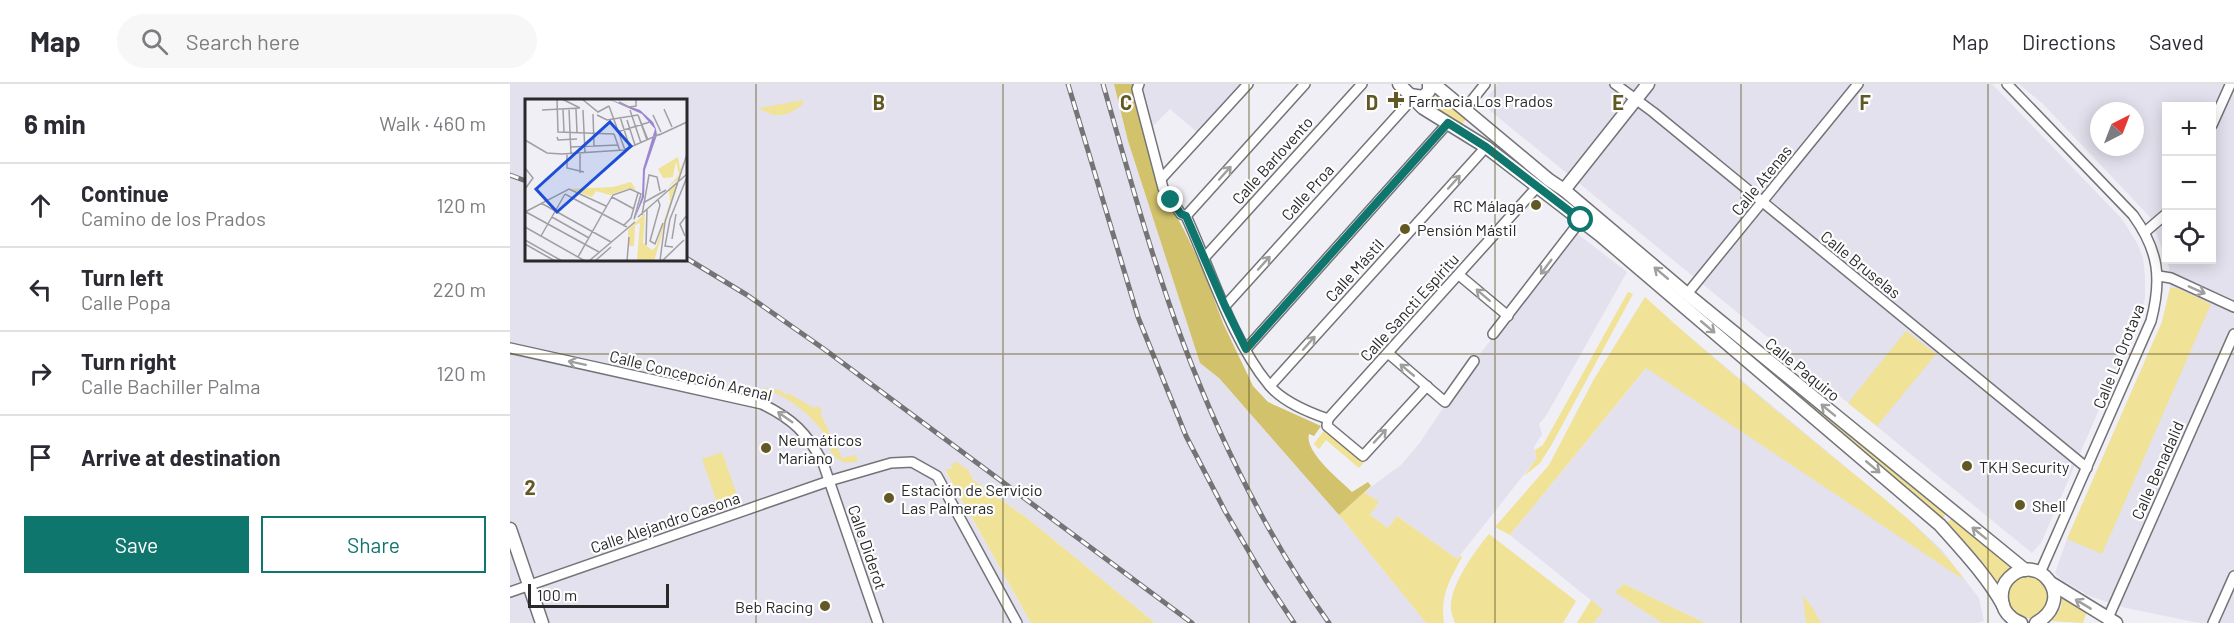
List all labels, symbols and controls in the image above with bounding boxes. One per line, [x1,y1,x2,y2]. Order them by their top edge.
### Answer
search box [117,14,537,68]
text: Map [30,24,81,58]
icon: search [138,25,171,58]
text: Search here [186,28,300,54]
text: Map [1952,29,1989,54]
text: Directions [2022,29,2116,54]
text: Saved [2149,29,2204,54]
text: B [873,90,885,114]
text: C [1120,90,1132,114]
text: D [1366,90,1378,114]
text: E [1612,90,1624,114]
text: F [1859,90,1871,114]
place label: Farmacia Los Prados [1408,91,1553,110]
marker: Farmacia Los Prados [1389,93,1403,107]
inset map [525,99,687,261]
north arrow [2090,102,2144,156]
map controls [2162,102,2216,264]
button: + [2162,102,2216,156]
text: 6 min [24,108,86,139]
text: Walk · 460 m [379,111,486,135]
street label: Calle Barlovento [1228,112,1316,208]
street label: Calle Atenas [1727,141,1795,219]
button: − [2162,156,2216,210]
street label: Calle Proa [1277,160,1337,224]
one-way arrow [1218,165,1232,180]
one-way arrow [1447,175,1461,190]
text: Continue [81,180,169,206]
route end [1157,186,1183,212]
icon: ahead [24,189,57,222]
text: 120 m [436,193,486,217]
place label: RC Málaga [1453,196,1524,215]
marker: RC Málaga [1529,198,1543,212]
text: Camino de los Prados [81,206,266,230]
route start [1567,206,1593,232]
button: locate [2162,210,2216,264]
place label: Pensión Mástil [1417,220,1516,239]
marker: Pensión Mástil [1398,222,1412,236]
street label: Calle Bruselas [1817,226,1905,302]
street label: Calle Mástil [1321,235,1387,305]
street label: Calle Sancti Espíritu [1356,249,1462,365]
one-way arrow [1257,256,1271,271]
one-way arrow [1539,258,1552,274]
text: Turn left [81,264,164,290]
one-way arrow [1654,266,1669,280]
icon: left [24,273,57,306]
text: 220 m [433,277,486,301]
one-way arrow [2187,285,2205,296]
one-way arrow [1475,289,1491,302]
text: Calle Popa [81,290,171,314]
street label: Calle La Orotava [2088,301,2148,411]
one-way arrow [1700,320,1715,334]
street label: Calle Paquiro [1762,333,1844,405]
one-way arrow [1302,335,1316,350]
street label: Calle Concepción Arenal [608,346,774,404]
text: Turn right [81,348,176,374]
icon: right [24,357,57,390]
one-way arrow [568,357,587,368]
text: 120 m [436,361,486,385]
one-way arrow [1399,363,1415,376]
text: Calle Bachiller Palma [81,374,261,398]
one-way arrow [1820,404,1836,417]
one-way arrow [777,411,794,423]
street label: Calle Benadalid [2127,418,2187,522]
one-way arrow [1373,429,1388,444]
place label: Neumáticos Mariano [778,430,862,467]
icon: arrive [24,441,57,474]
marker: Neumáticos Mariano [759,441,773,455]
text: Arrive at destination [81,444,280,470]
place label: TKH Security [1979,457,2070,476]
marker: TKH Security [1960,459,1974,473]
one-way arrow [1865,460,1880,474]
text: 2 [524,475,536,499]
place label: Estación de Servicio Las Palmeras [901,480,1043,517]
street label: Calle Alejandro Casona [588,487,742,557]
marker: Estación de Servicio Las Palmeras [882,491,896,505]
place label: Shell [2032,496,2066,515]
marker: Shell [2013,498,2027,512]
street label: Calle Diderot [845,502,891,592]
button: Save [24,516,249,573]
button: Share [261,516,486,573]
one-way arrow [1971,527,1987,540]
scale bar [528,581,669,608]
text: 100 m [537,585,577,604]
place label: Beb Racing [735,597,813,616]
one-way arrow [2075,598,2092,610]
marker: Beb Racing [818,599,832,613]

